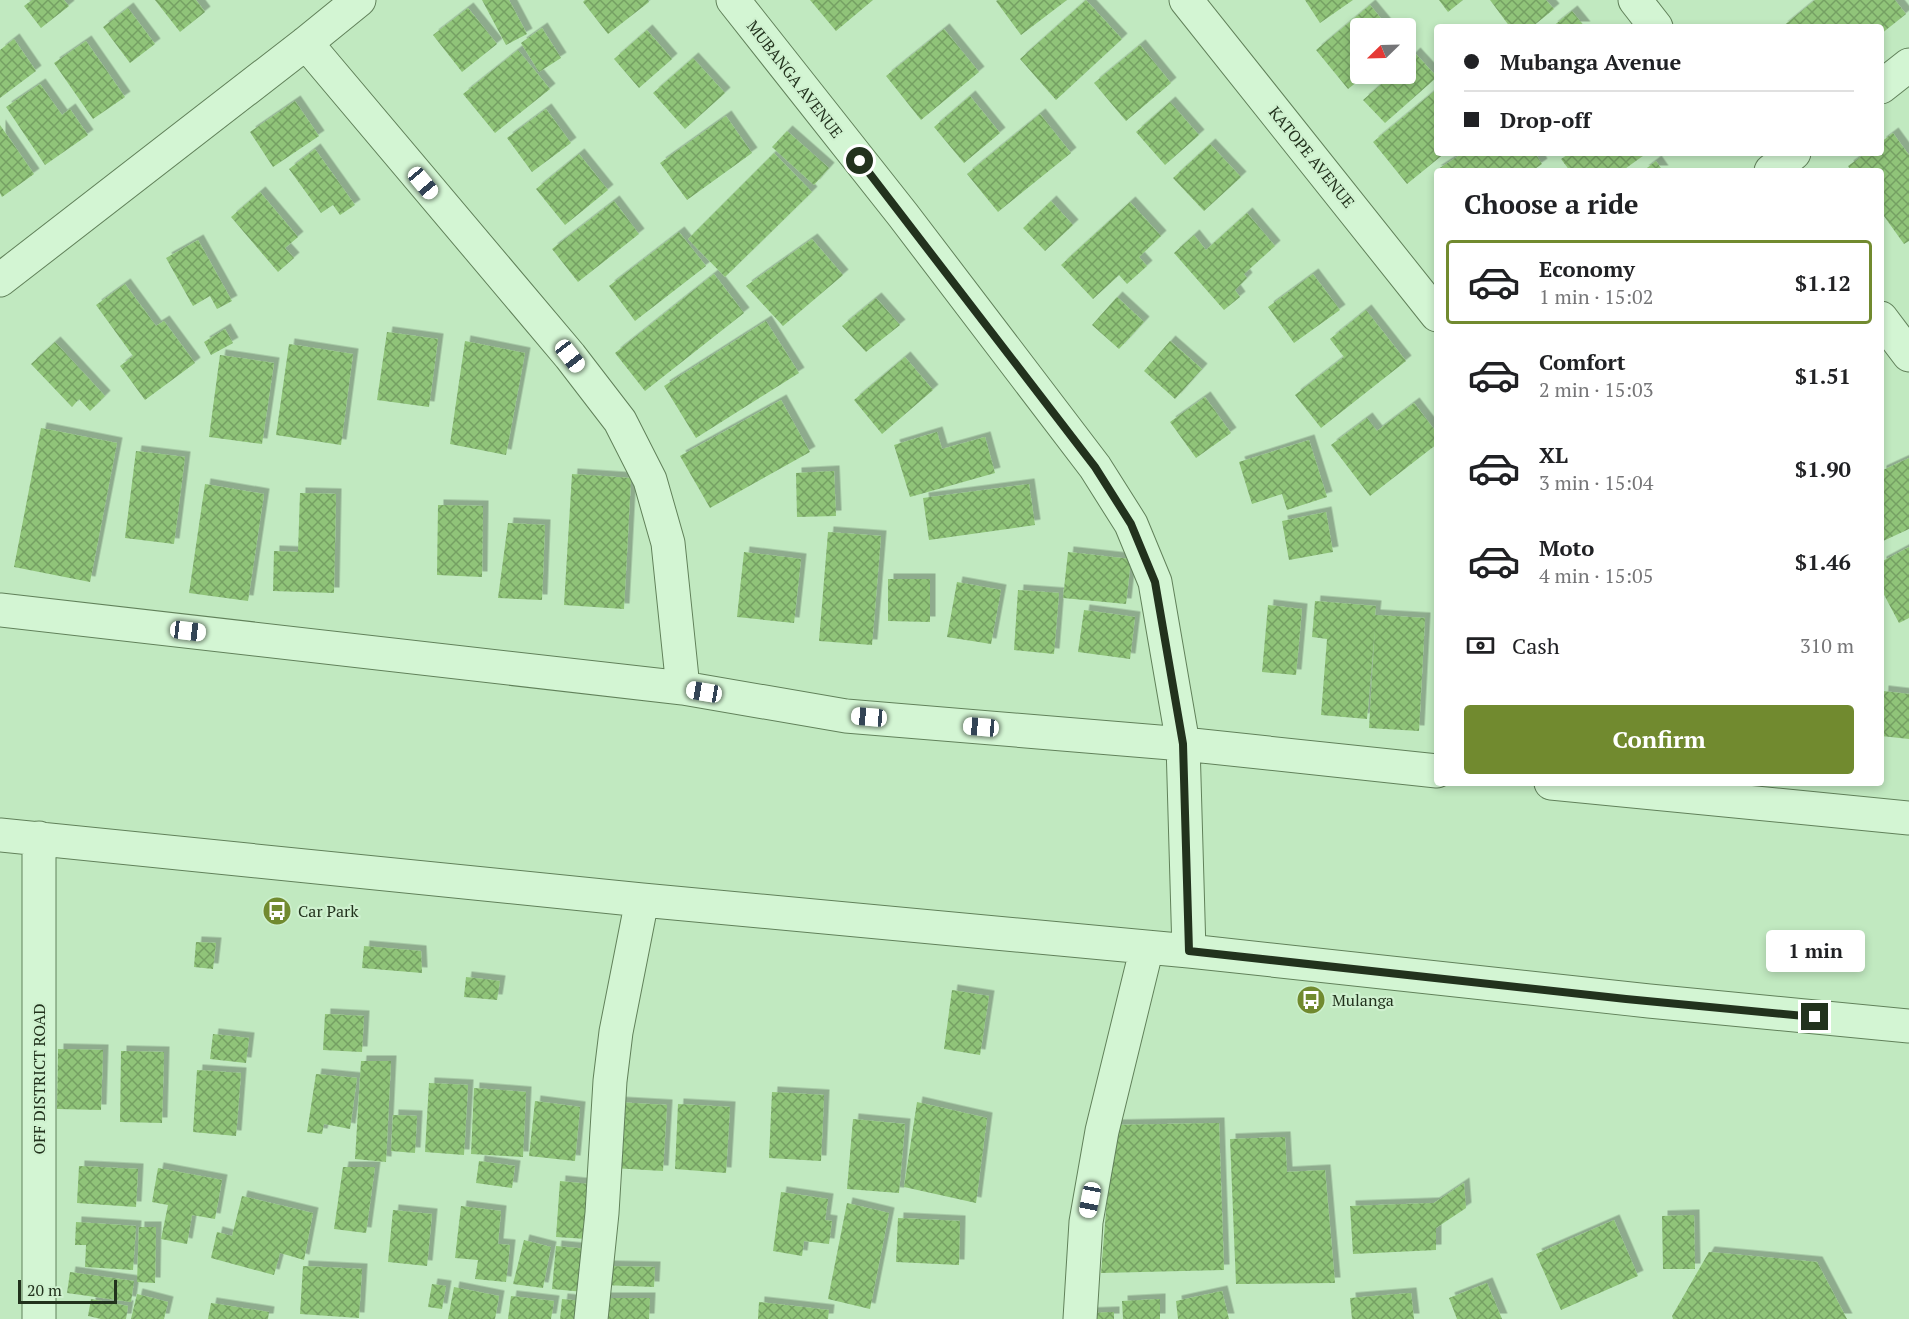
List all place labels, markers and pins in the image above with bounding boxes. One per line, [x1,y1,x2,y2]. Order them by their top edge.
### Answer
bus stop icon: Car Park [261,895,293,927]
place label: Car Park [298,900,359,922]
bus stop icon: Mulanga [1295,984,1327,1016]
place label: Mulanga [1332,989,1394,1011]

